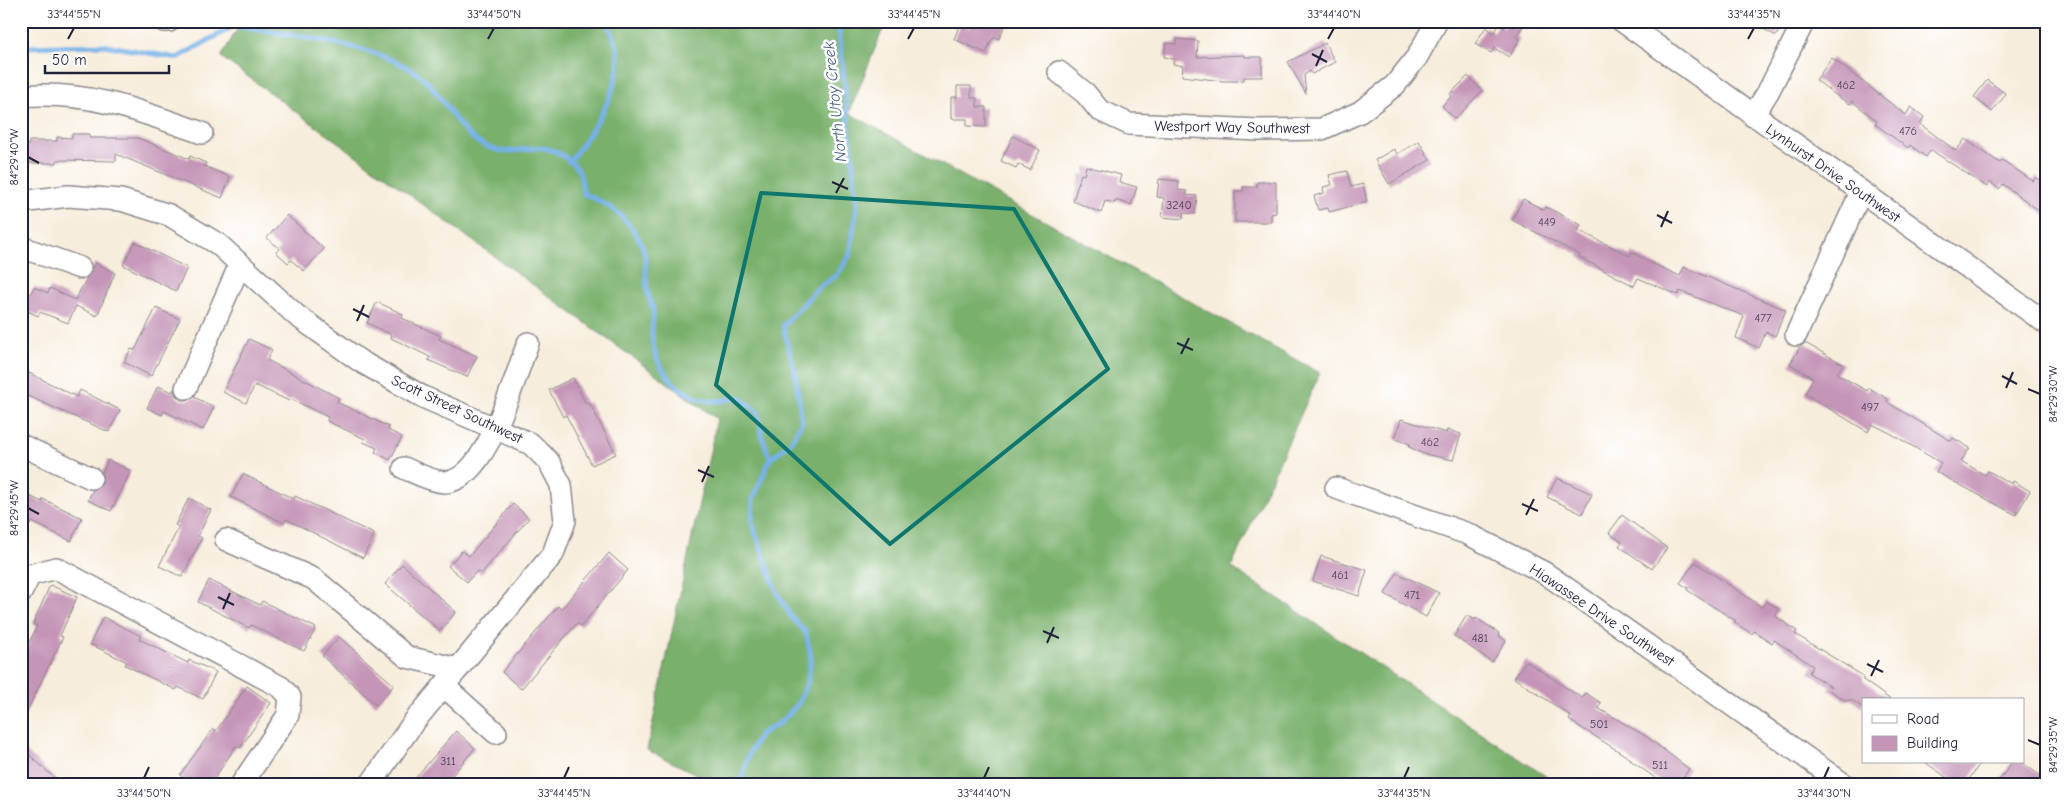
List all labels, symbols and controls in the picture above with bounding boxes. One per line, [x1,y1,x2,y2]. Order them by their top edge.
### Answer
text: 33°44'55"N [47,7,101,21]
text: 33°44'50"N [467,7,521,21]
text: 33°44'45"N [888,7,940,21]
text: 33°44'40"N [1307,7,1361,21]
text: 33°44'35"N [1728,7,1780,21]
water label: North Utoy Creek [820,41,850,163]
scale bar [45,42,169,74]
text: 50 m [52,51,87,69]
house number: 462 [1837,78,1855,92]
street label: Westport Way Southwest [1154,117,1311,137]
street label: Lynhurst Drive Southwest [1762,120,1904,227]
house number: 476 [1899,124,1917,138]
text: 84°29'40"W [7,128,21,185]
house number: 3240 [1166,198,1192,212]
house number: 449 [1538,215,1556,229]
house number: 477 [1754,311,1772,325]
text: 84°29'30"W [2046,365,2060,423]
street label: Scott Street Southwest [389,371,526,448]
house number: 497 [1861,400,1879,414]
house number: 462 [1421,435,1439,449]
text: 84°29'45"W [7,479,21,536]
street label: Hiawassee Drive Southwest [1526,560,1679,671]
house number: 461 [1331,568,1349,582]
house number: 471 [1404,588,1420,602]
house number: 481 [1472,631,1489,645]
legend [1862,698,2024,764]
text: Road [1907,710,1939,728]
text: 84°29'35"W [2046,716,2060,773]
house number: 501 [1590,717,1609,731]
text: Building [1907,734,1958,752]
house number: 311 [440,754,456,768]
house number: 511 [1652,758,1668,772]
text: 33°44'50"N [117,786,171,800]
text: 33°44'45"N [538,786,590,800]
text: 33°44'40"N [957,786,1011,800]
text: 33°44'35"N [1378,786,1430,800]
text: 33°44'30"N [1797,786,1851,800]

